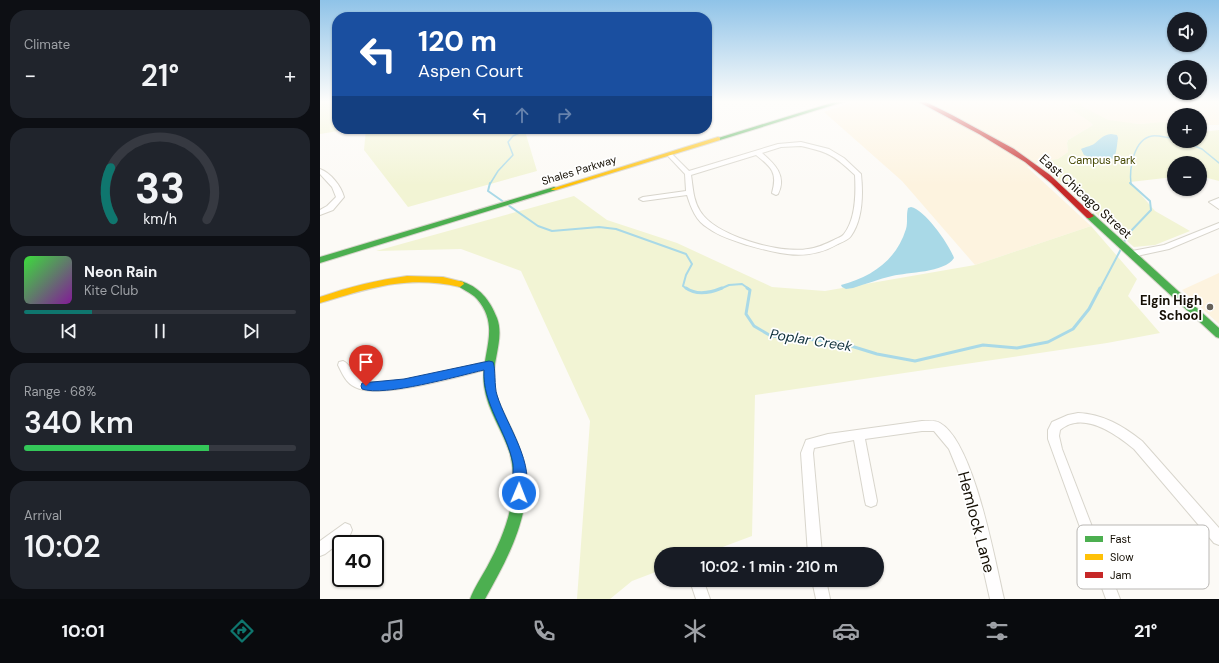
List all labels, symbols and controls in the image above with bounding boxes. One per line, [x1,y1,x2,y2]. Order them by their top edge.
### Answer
map controls [1167,12,1207,196]
button: sound [1167,12,1207,52]
text: 120 m [418,23,497,60]
icon: left [352,28,404,80]
text: Climate [24,36,70,53]
text: 21° [141,56,179,95]
text: Aspen Court [418,59,523,83]
button: search [1167,60,1207,100]
text: − [24,61,36,90]
text: + [284,61,296,90]
icon: left [469,104,491,126]
icon: ahead [511,104,533,126]
icon: right [553,104,575,126]
button: + [1167,108,1207,148]
street label: East Chicago Street [1036,150,1135,242]
street label: Shales Parkway [540,152,618,188]
park label: Campus Park [1068,153,1136,167]
button: − [1167,156,1207,196]
text: 33 [135,161,185,215]
text: km/h [143,209,177,227]
text: Neon Rain [84,262,157,282]
text: Kite Club [84,282,138,299]
place label: Elgin High School [1140,292,1202,324]
marker: Elgin High School [1205,302,1215,312]
icon: previous [58,320,80,342]
icon: pause [149,320,171,342]
icon: next [240,320,262,342]
water label: Poplar Creek [769,325,854,356]
pin [349,345,383,386]
icon: arrive [355,351,377,373]
text: Range · 68% [24,383,96,400]
text: 340 km [24,403,134,442]
street label: Hemlock Lane [953,469,1000,575]
position arrow [498,472,540,514]
text: Arrival [24,507,62,524]
legend [1077,525,1209,589]
text: 10:02 [24,527,101,566]
text: Fast [1110,532,1131,546]
speed limit sign: 40 [332,535,384,587]
text: Slow [1110,550,1134,564]
text: 10:02 · 1 min · 210 m [700,557,838,577]
text: Jam [1110,568,1131,582]
icon: directions [228,617,256,645]
icon: music [379,617,407,645]
icon: phone [530,617,558,645]
icon: climate [681,617,709,645]
icon: car [832,617,860,645]
icon: filters [983,617,1011,645]
text: 10:01 [62,619,105,643]
text: 21° [1134,619,1157,643]

